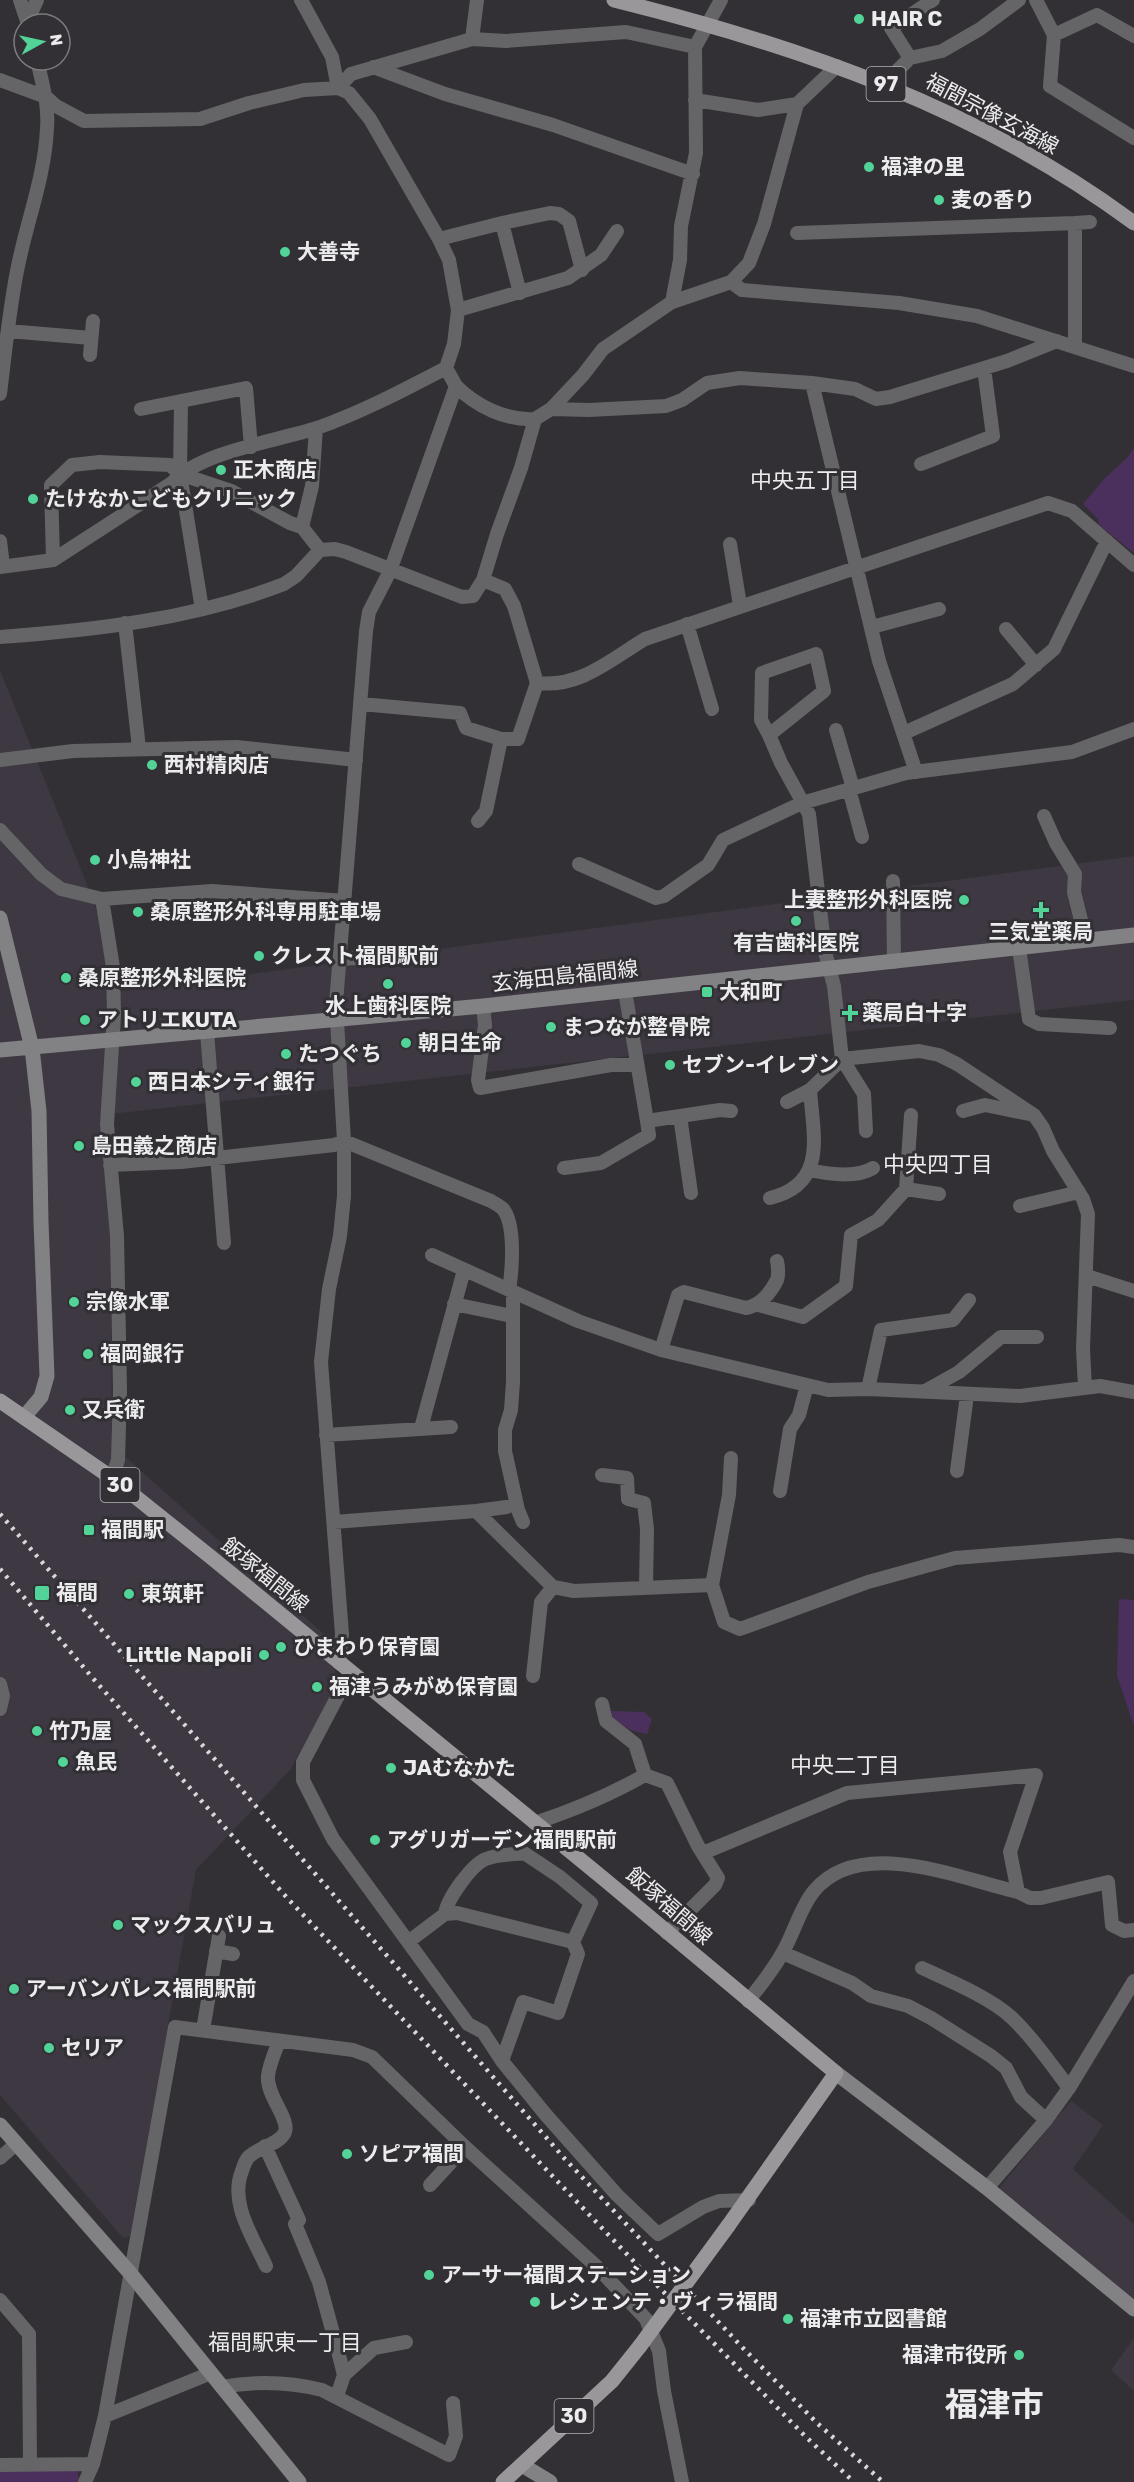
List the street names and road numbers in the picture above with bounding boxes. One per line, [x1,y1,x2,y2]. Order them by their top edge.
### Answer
road number: 97 [866,67,906,101]
street label: 福間宗像玄海線 [921,68,1063,159]
street label: 玄海田島福間線 [491,955,639,996]
road number: 30 [100,1468,140,1502]
street label: 飯塚福間線 [217,1532,314,1617]
street label: 飯塚福間線 [622,1862,717,1949]
road number: 30 [554,2399,594,2433]

